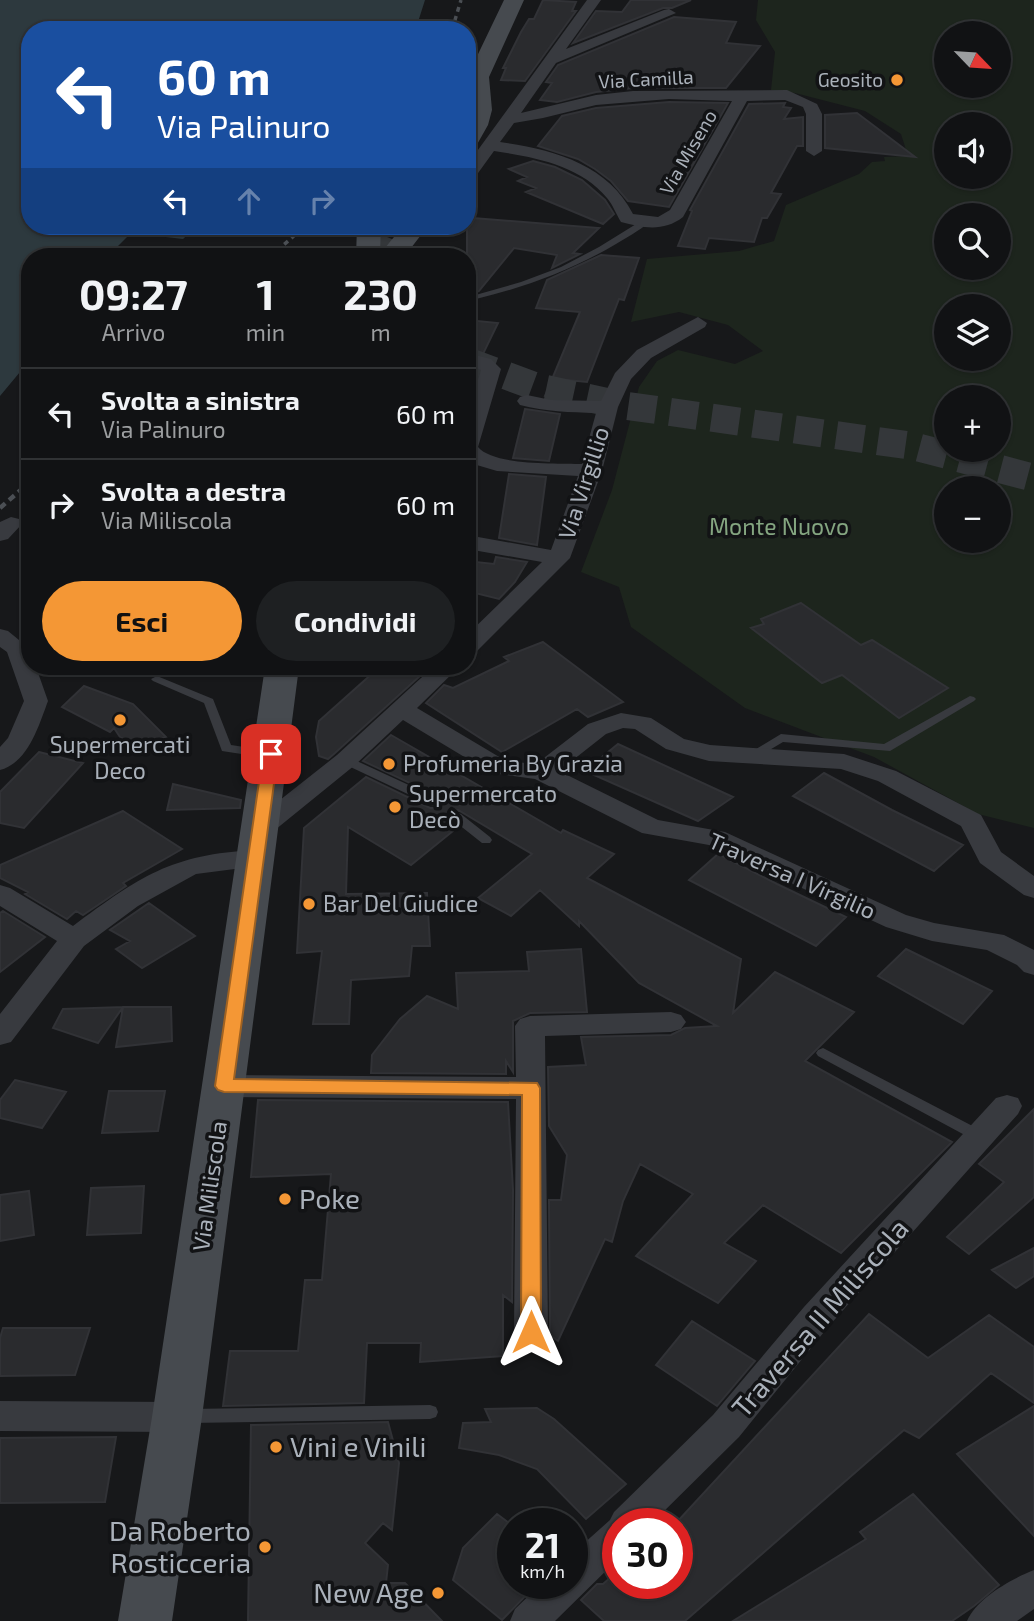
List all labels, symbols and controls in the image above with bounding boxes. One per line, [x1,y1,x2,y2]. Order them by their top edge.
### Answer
north arrow [934,21,1012,98]
map controls [934,21,1011,553]
text: 60 m [157,46,271,105]
icon: left [42,49,133,140]
street label: Via Camilla [598,65,694,92]
place label: Geosito [818,68,883,91]
marker: Geosito [889,72,905,88]
street label: Via Miseno [654,105,721,198]
text: Via Palinuro [157,106,330,144]
button: sound [934,112,1011,189]
icon: left [157,182,195,220]
icon: ahead [230,182,268,220]
icon: right [303,182,341,220]
button: search [934,203,1011,280]
text: 09:27 [79,268,188,318]
text: 1 [256,268,275,318]
text: 230 [343,268,418,318]
button: layers [934,294,1011,371]
text: Arrivo [102,318,165,346]
text: min [246,318,285,346]
text: m [370,318,391,346]
text: Svolta a sinistra [101,384,300,415]
button: + [934,385,1011,462]
icon: left [42,395,80,433]
text: 60 m [396,398,455,429]
text: Via Palinuro [101,415,226,443]
street label: Via Virgillio [552,423,614,543]
text: Svolta a destra [101,475,286,506]
button: − [934,476,1011,553]
icon: right [42,486,80,524]
text: 60 m [396,489,455,520]
text: Via Miliscola [101,506,232,534]
park label: Monte Nuovo [709,512,849,540]
button: Esci [42,581,242,661]
button: Condividi [256,581,455,661]
marker: Supermercati Deco [112,712,128,728]
pin [241,724,301,784]
place label: Supermercati Deco [50,730,190,784]
icon: arrive [252,735,290,773]
place label: Profumeria By Grazia [403,749,623,777]
marker: Profumeria By Grazia [381,756,397,772]
place label: Supermercato Decò [409,779,557,833]
marker: Supermercato Decò [387,799,403,815]
street label: Traversa I Virgilio [705,826,880,924]
place label: Bar Del Giudice [323,889,478,917]
marker: Bar Del Giudice [301,896,317,912]
street label: Via Miliscola [186,1119,232,1253]
place label: Poke [299,1181,360,1215]
marker: Poke [277,1191,293,1207]
street label: Traversa II Miliscola [724,1211,915,1424]
position arrow [494,1295,568,1369]
place label: Vini e Vinili [290,1429,427,1463]
marker: Vini e Vinili [268,1439,284,1455]
speed limit sign: 30 [602,1508,693,1599]
place label: Da Roberto Rosticceria [109,1513,251,1579]
text: 21 [525,1523,560,1565]
marker: Da Roberto Rosticceria [257,1539,273,1555]
text: km/h [520,1560,565,1582]
place label: New Age [313,1575,424,1609]
marker: New Age [430,1585,446,1601]

